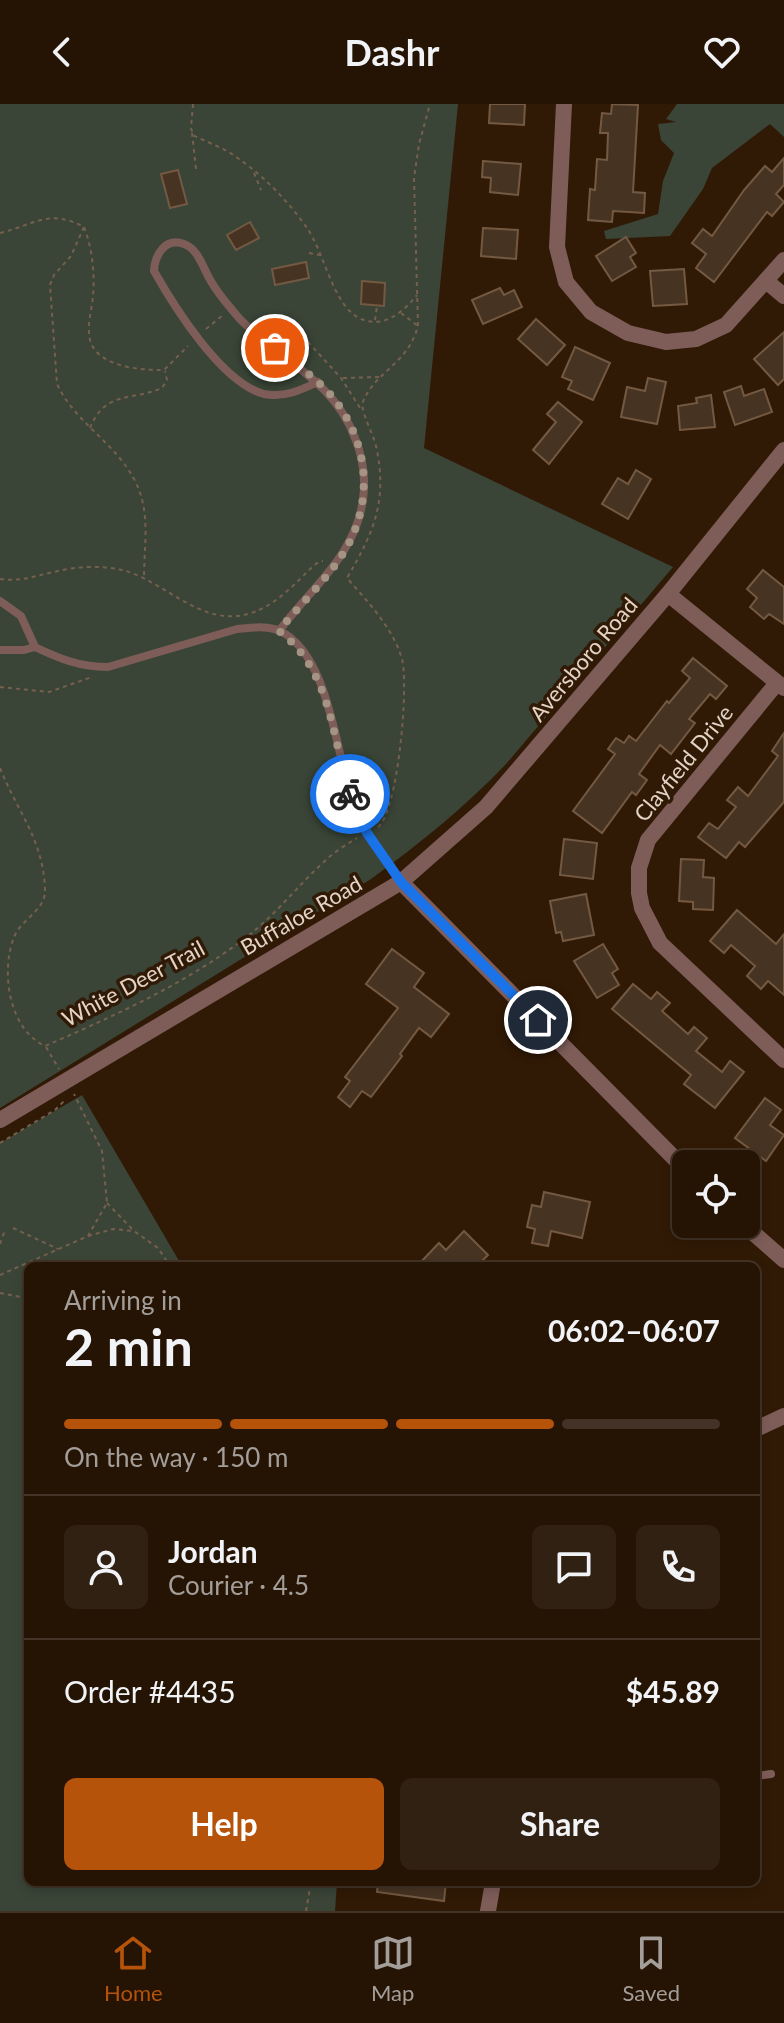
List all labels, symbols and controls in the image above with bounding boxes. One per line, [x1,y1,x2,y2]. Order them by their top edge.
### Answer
icon: back [40,30,84,74]
text: Dashr [345,30,439,74]
icon: heart [700,30,744,74]
pin [241,314,309,382]
icon: bag [253,326,297,370]
street label: Aversboro Road [523,592,643,726]
street label: Clayfield Drive [628,699,738,827]
courier [310,754,390,834]
icon: bike [328,772,372,816]
street label: Buffaloe Road [236,869,366,961]
street label: White Deer Trail [57,934,209,1032]
pin [504,986,572,1054]
icon: home [516,998,560,1042]
map controls [672,1150,760,1238]
button: locate [672,1150,760,1238]
text: Arriving in [64,1284,182,1316]
text: 06:02–06:07 [548,1312,720,1348]
text: 2 min [64,1315,193,1377]
text: On the way · 150 m [64,1441,288,1473]
button: person [64,1525,148,1609]
button: chat [532,1525,616,1609]
button: phone [636,1525,720,1609]
text: Jordan [168,1533,258,1569]
text: Courier · 4.5 [168,1569,309,1601]
text: Order #4435 [64,1673,236,1709]
text: $45.89 [626,1673,720,1709]
button: Help [64,1778,384,1870]
button: Share [400,1778,720,1870]
tab: Home [104,1931,163,2006]
tab: Map [371,1931,415,2006]
tab: Saved [623,1931,680,2006]

